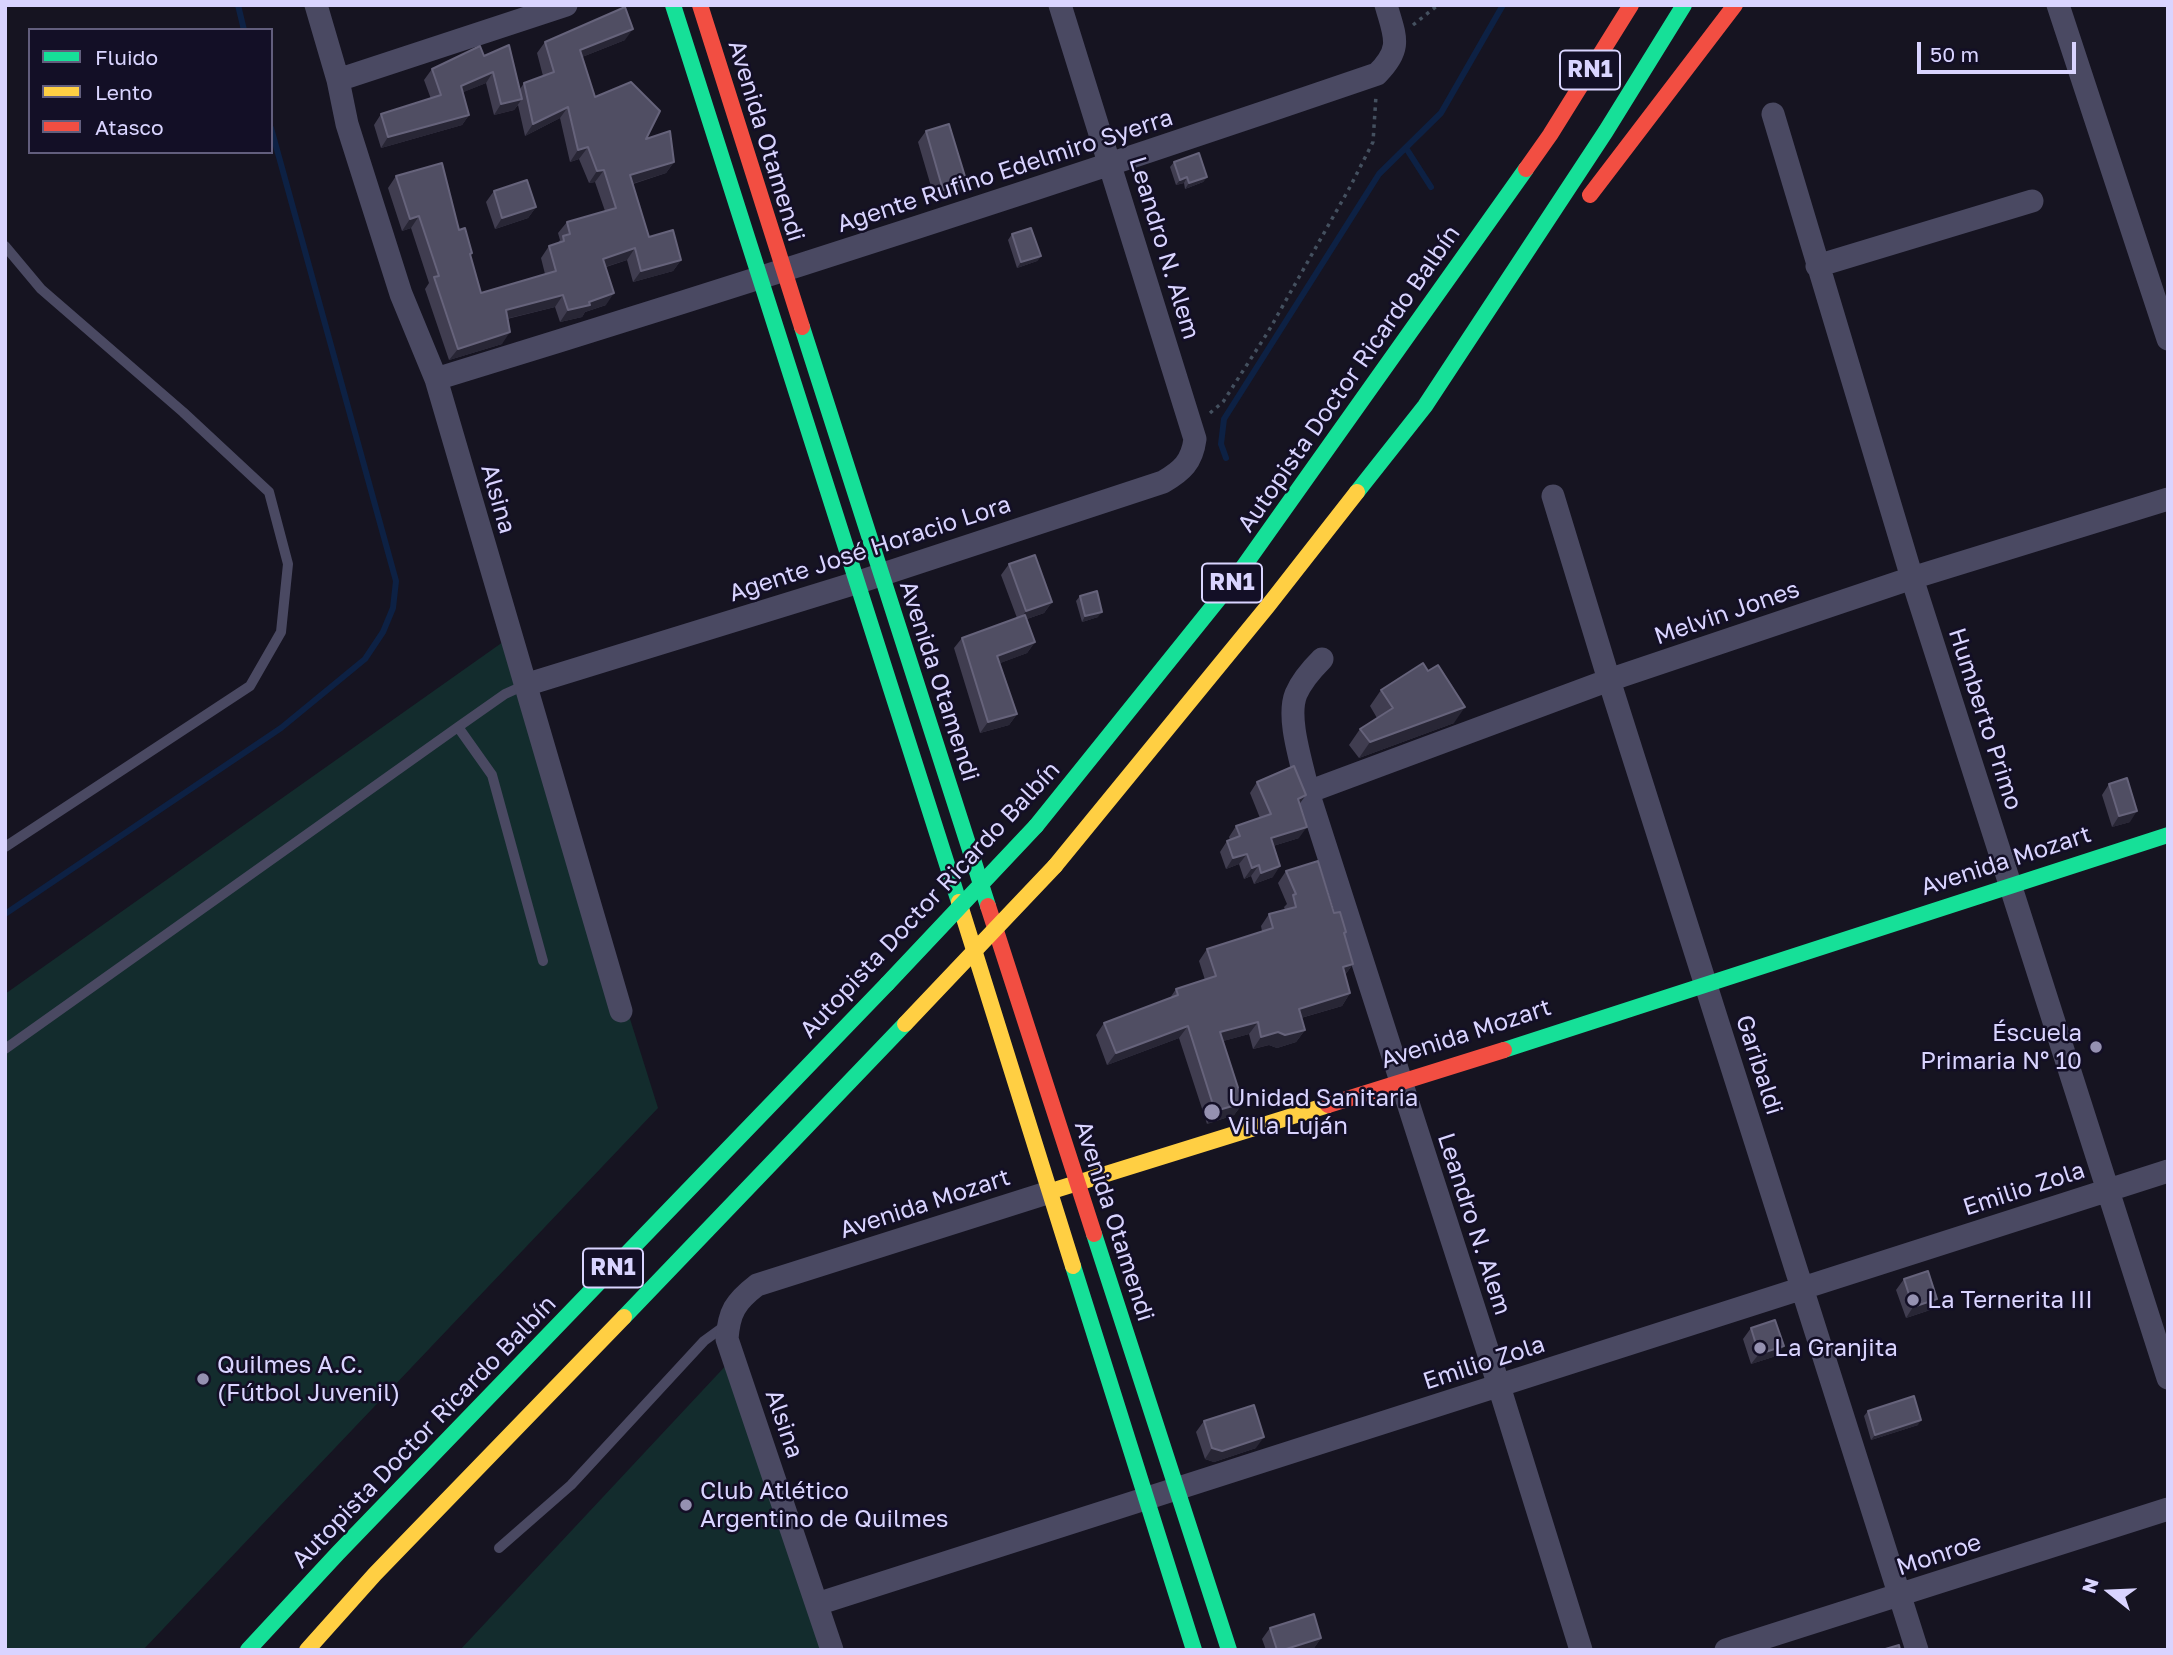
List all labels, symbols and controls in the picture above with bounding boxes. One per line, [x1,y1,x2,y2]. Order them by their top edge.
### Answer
legend [28,28,273,154]
scale bar [1921,28,2080,72]
street label: Avenida Otamendi [722,37,810,245]
text: 50 m [1930,41,1979,67]
text: Fluido [95,44,158,70]
road number: RN1 [1560,50,1620,90]
text: Lento [95,79,153,105]
street label: Agente Rufino Edelmiro Syerra [834,103,1176,239]
text: Atasco [95,114,164,140]
street label: Leandro N. Alem [1123,153,1205,343]
street label: Autopista Doctor Ricardo Balbín [1232,220,1466,538]
street label: Alsina [474,461,522,537]
street label: Agente José Horacio Lora [725,490,1015,608]
road number: RN1 [1202,564,1262,603]
street label: Melvin Jones [1651,575,1803,651]
street label: Avenida Otamendi [893,577,985,785]
street label: Humberto Primo [1942,624,2028,814]
street label: Autopista Doctor Ricardo Balbín [794,756,1066,1044]
street label: Avenida Mozart [1917,820,2095,902]
street label: Avenida Mozart [1377,993,1555,1075]
street label: Garibaldi [1729,1011,1789,1119]
place label: Éscuela Primaria N° 10 [1920,1019,2082,1075]
marker: Éscuela Primaria N° 10 [2088,1039,2104,1055]
place label: Unidad Sanitaria Villa Luján [1228,1084,1418,1140]
marker: Unidad Sanitaria Villa Luján [1202,1102,1222,1122]
street label: Avenida Otamendi [1068,1117,1160,1325]
street label: Leandro N. Alem [1431,1129,1517,1319]
street label: Emilio Zola [1959,1156,2089,1222]
street label: Avenida Mozart [836,1163,1014,1245]
road number: RN1 [583,1248,643,1288]
place label: La Ternerita III [1927,1286,2093,1314]
street label: Autopista Doctor Ricardo Balbín [286,1290,562,1574]
marker: La Ternerita III [1905,1292,1921,1308]
street label: Emilio Zola [1419,1330,1549,1396]
place label: La Granjita [1774,1334,1898,1362]
marker: La Granjita [1752,1340,1768,1356]
place label: Quilmes A.C. (Fútbol Juvenil) [217,1351,400,1407]
marker: Quilmes A.C. (Fútbol Juvenil) [195,1371,211,1387]
street label: Alsina [759,1386,809,1462]
place label: Club Atlético Argentino de Quilmes [700,1477,949,1533]
marker: Club Atlético Argentino de Quilmes [678,1497,694,1513]
street label: Monroe [1893,1528,1985,1582]
north arrow [2075,1557,2145,1627]
text: N [2076,1575,2103,1596]

